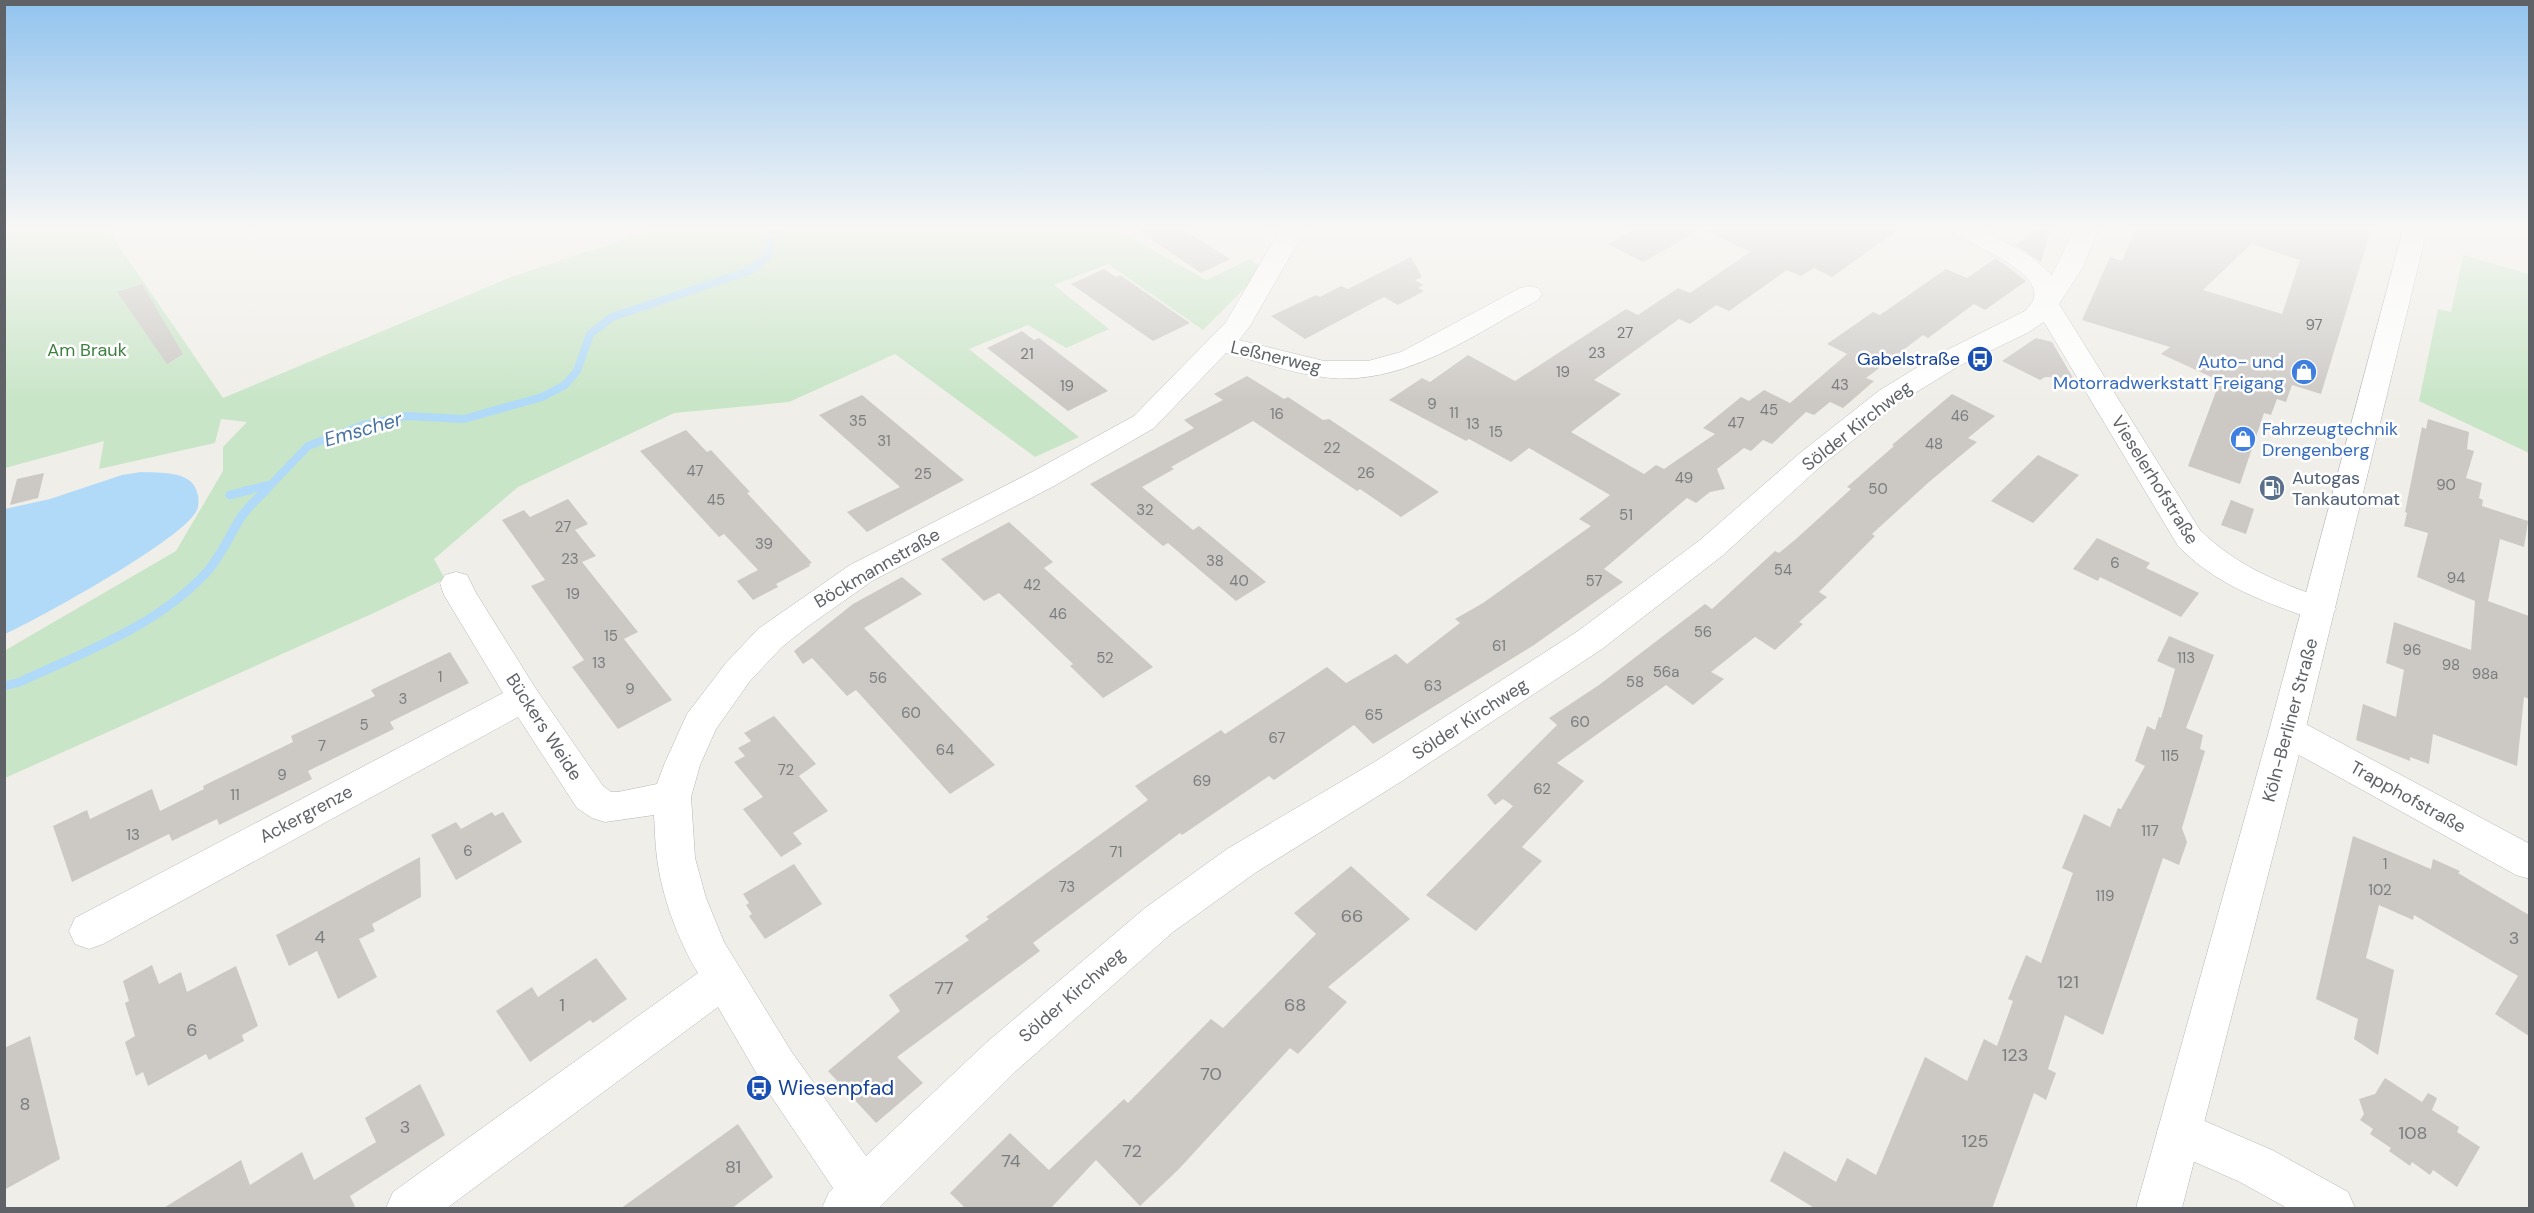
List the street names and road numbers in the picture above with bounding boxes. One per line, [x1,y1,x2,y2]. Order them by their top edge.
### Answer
street label: Leßnerweg [1228,335,1324,379]
street label: Sölder Kirchweg [1797,375,1917,477]
street label: Vieselerhofstraße [2106,411,2204,549]
street label: Böckmannstraße [810,522,944,614]
street label: Köln-Berliner Straße [2257,635,2323,805]
street label: Bückers Weide [500,669,588,785]
street label: Sölder Kirchweg [1407,673,1533,765]
street label: Trapphofstraße [2346,755,2470,839]
street label: Ackergrenze [255,779,357,849]
street label: Sölder Kirchweg [1014,942,1130,1048]

